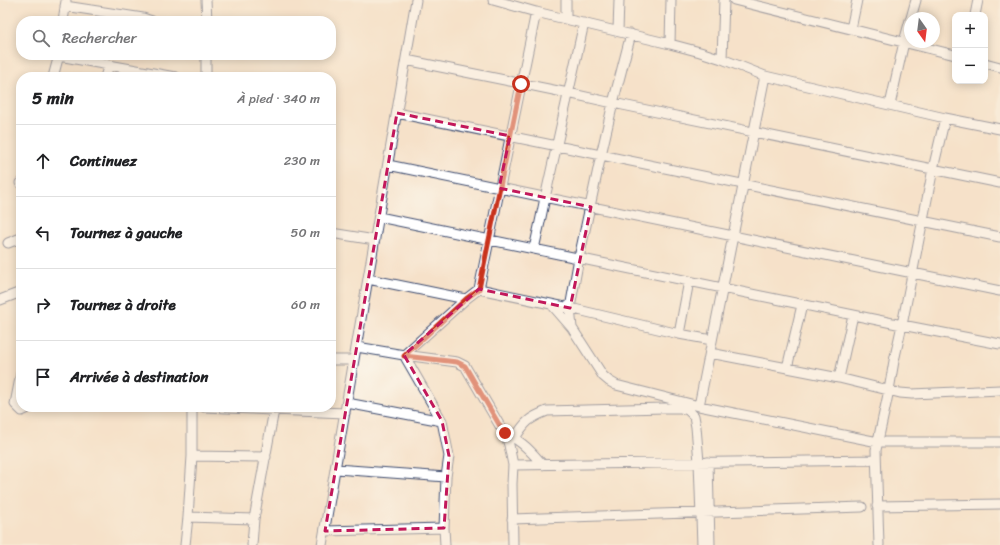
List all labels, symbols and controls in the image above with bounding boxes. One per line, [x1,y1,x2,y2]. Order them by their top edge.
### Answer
north arrow [904,12,940,48]
map controls [952,12,988,84]
button: + [952,12,988,48]
search box [16,16,336,60]
text: Rechercher [62,25,137,51]
icon: search [30,27,52,49]
button: − [952,48,988,84]
route start [512,75,530,93]
text: 5 min [32,83,74,113]
text: À pied · 340 m [237,87,320,110]
text: Continuez [70,148,137,174]
text: 230 m [284,149,320,172]
icon: ahead [32,150,54,172]
text: Tournez à gauche [70,220,182,246]
text: 50 m [290,221,320,244]
icon: left [32,222,54,244]
text: Tournez à droite [70,292,176,318]
text: 60 m [291,293,320,316]
icon: right [32,294,54,316]
text: Arrivée à destination [70,364,208,390]
icon: arrive [32,366,54,388]
route end [496,424,514,442]

